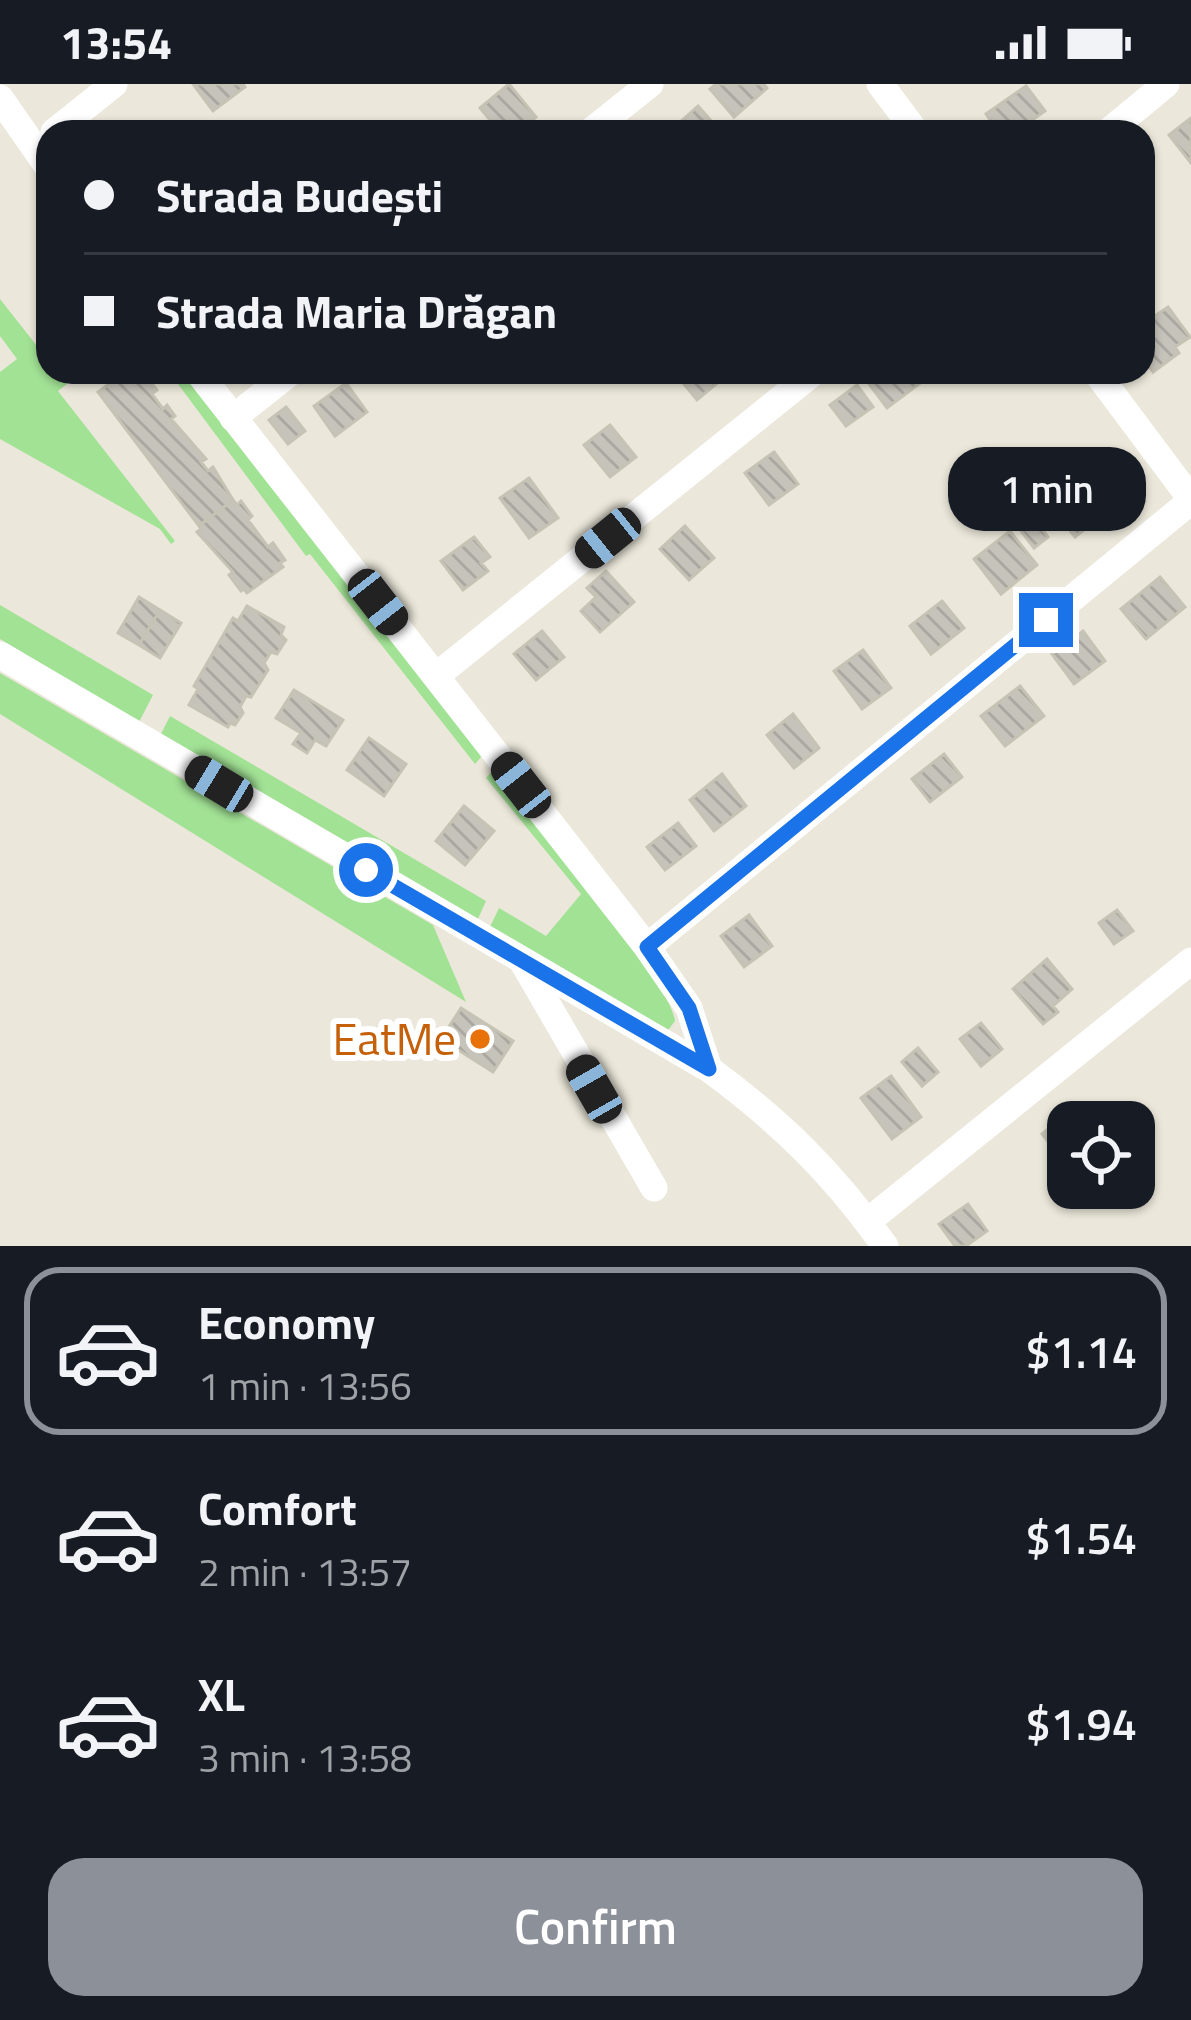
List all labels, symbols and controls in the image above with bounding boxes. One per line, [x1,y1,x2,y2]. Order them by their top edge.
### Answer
text: 13:54 [60,8,172,76]
text: Strada Budești [156,161,443,229]
text: Strada Maria Drăgan [156,277,557,345]
callout: 1 min [947,446,1145,530]
text: 1 min [1000,459,1094,518]
car [569,501,647,575]
car [342,563,414,641]
route end [1019,593,1073,647]
car [485,746,557,824]
car [179,750,259,818]
route start [339,843,393,897]
place label: EatMe [332,1004,456,1072]
marker: EatMe [467,1026,493,1052]
car [560,1049,628,1129]
map controls [1047,1101,1155,1209]
button: locate [1047,1101,1155,1209]
text: Economy [198,1288,375,1356]
icon: car [54,1297,162,1405]
text: $1.14 [1025,1317,1137,1385]
text: 1 min · 13:56 [198,1356,412,1415]
text: Comfort [198,1474,357,1542]
icon: car [54,1483,162,1591]
text: $1.54 [1025,1503,1137,1571]
text: 2 min · 13:57 [198,1542,412,1601]
text: XL [198,1660,245,1728]
icon: car [54,1669,162,1777]
text: $1.94 [1025,1689,1137,1757]
text: 3 min · 13:58 [198,1728,412,1787]
button: Confirm [48,1858,1143,1996]

